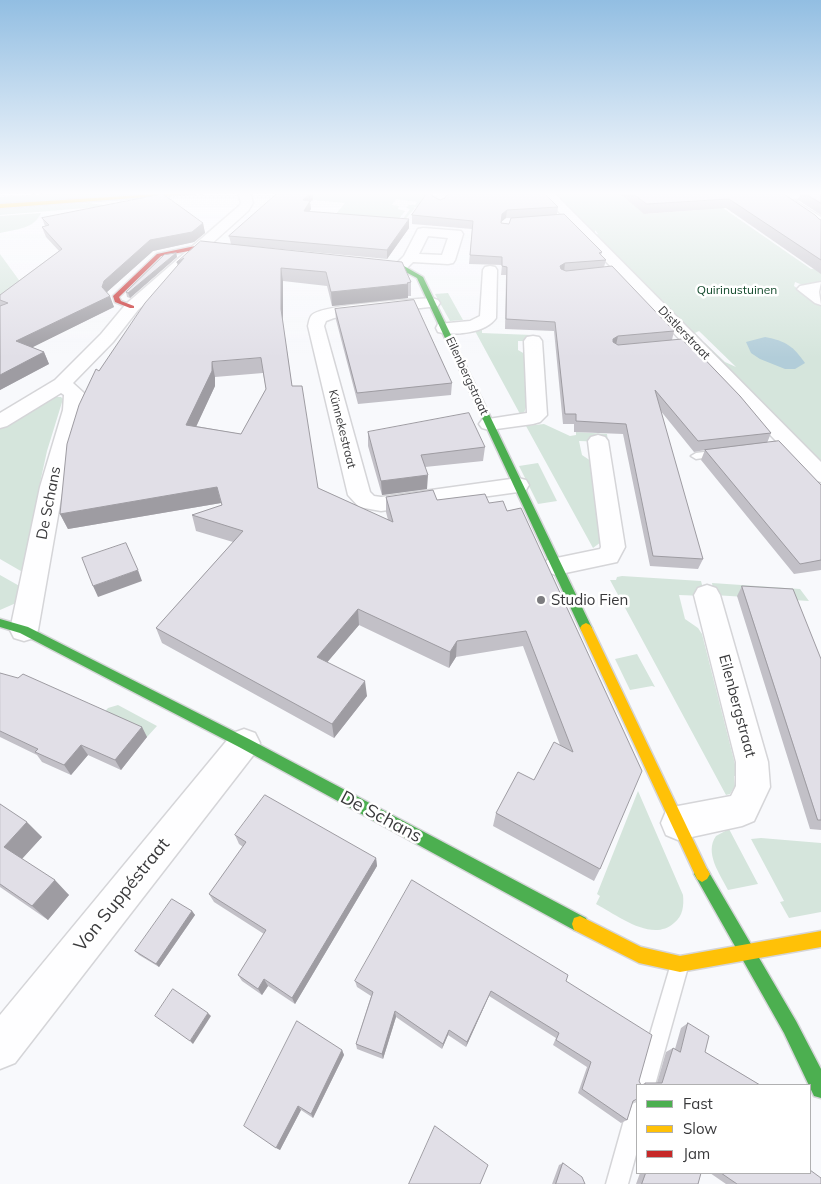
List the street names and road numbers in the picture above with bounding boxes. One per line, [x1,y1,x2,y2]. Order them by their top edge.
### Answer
street label: Distlerstraat [655,303,713,363]
street label: Eilenbergstraat [443,335,491,417]
street label: Künnekestraat [325,388,359,470]
street label: De Schans [33,465,65,541]
street label: Eilenbergstraat [715,653,759,759]
street label: De Schans [337,787,425,847]
street label: Von Suppéstraat [70,834,174,956]

